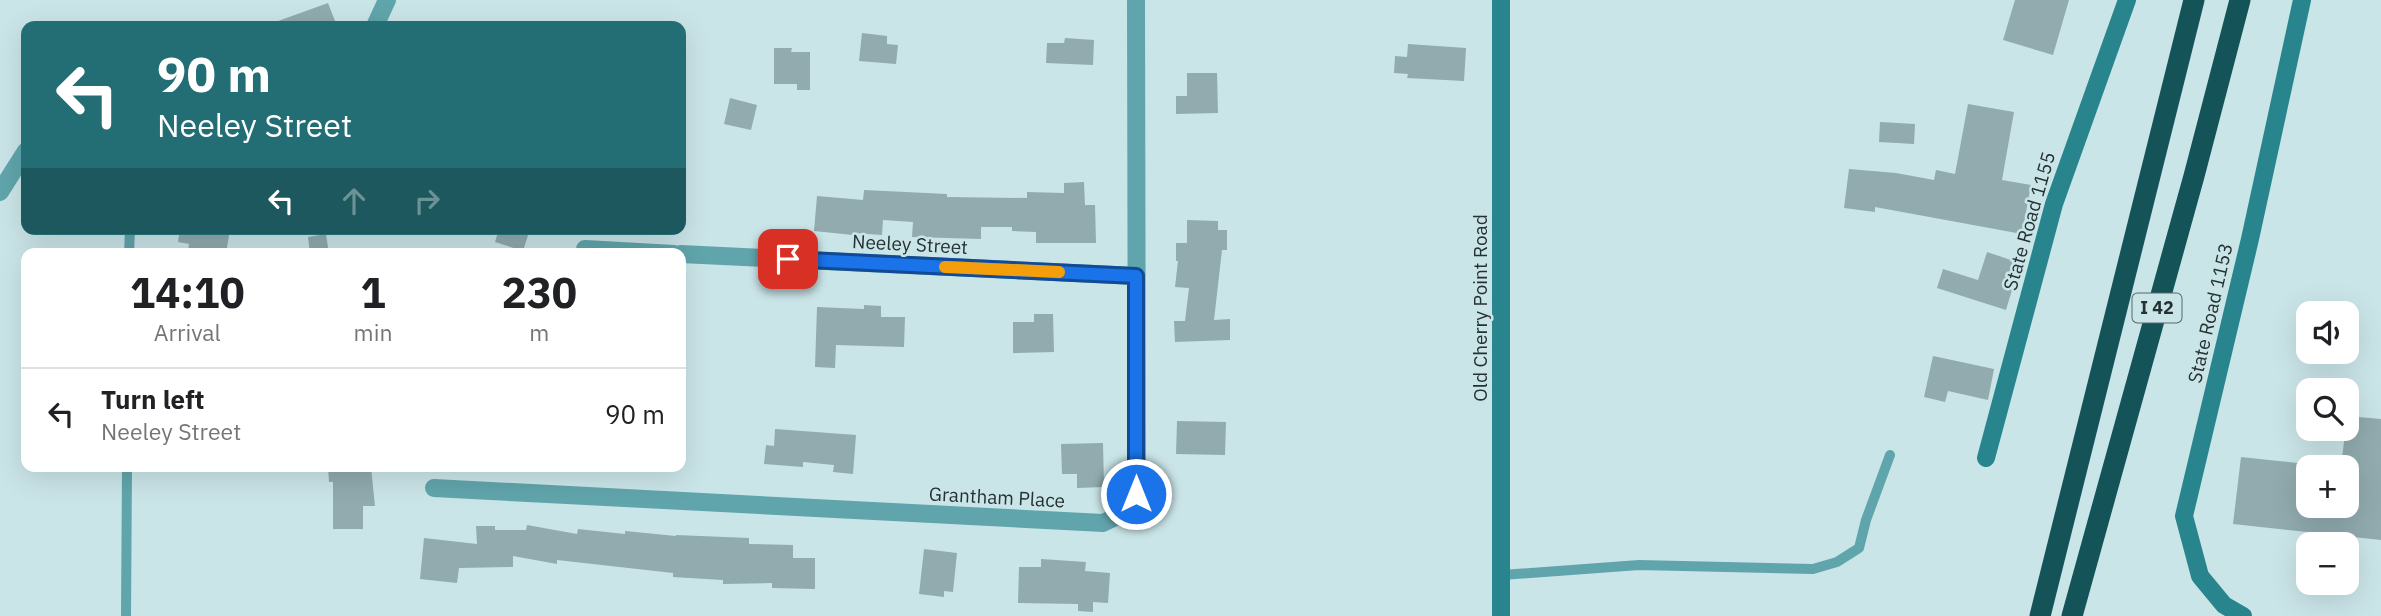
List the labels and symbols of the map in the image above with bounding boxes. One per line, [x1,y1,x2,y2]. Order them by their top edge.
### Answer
street label: State Road 1155 [1998,149,2060,293]
street label: Old Cherry Point Road [1468,214,1492,402]
pin [758,229,818,289]
street label: Neeley Street [852,229,968,259]
street label: State Road 1153 [2182,241,2238,385]
road number: I 42 [2132,294,2182,322]
position arrow [1099,457,1173,531]
street label: Grantham Place [928,481,1066,513]

